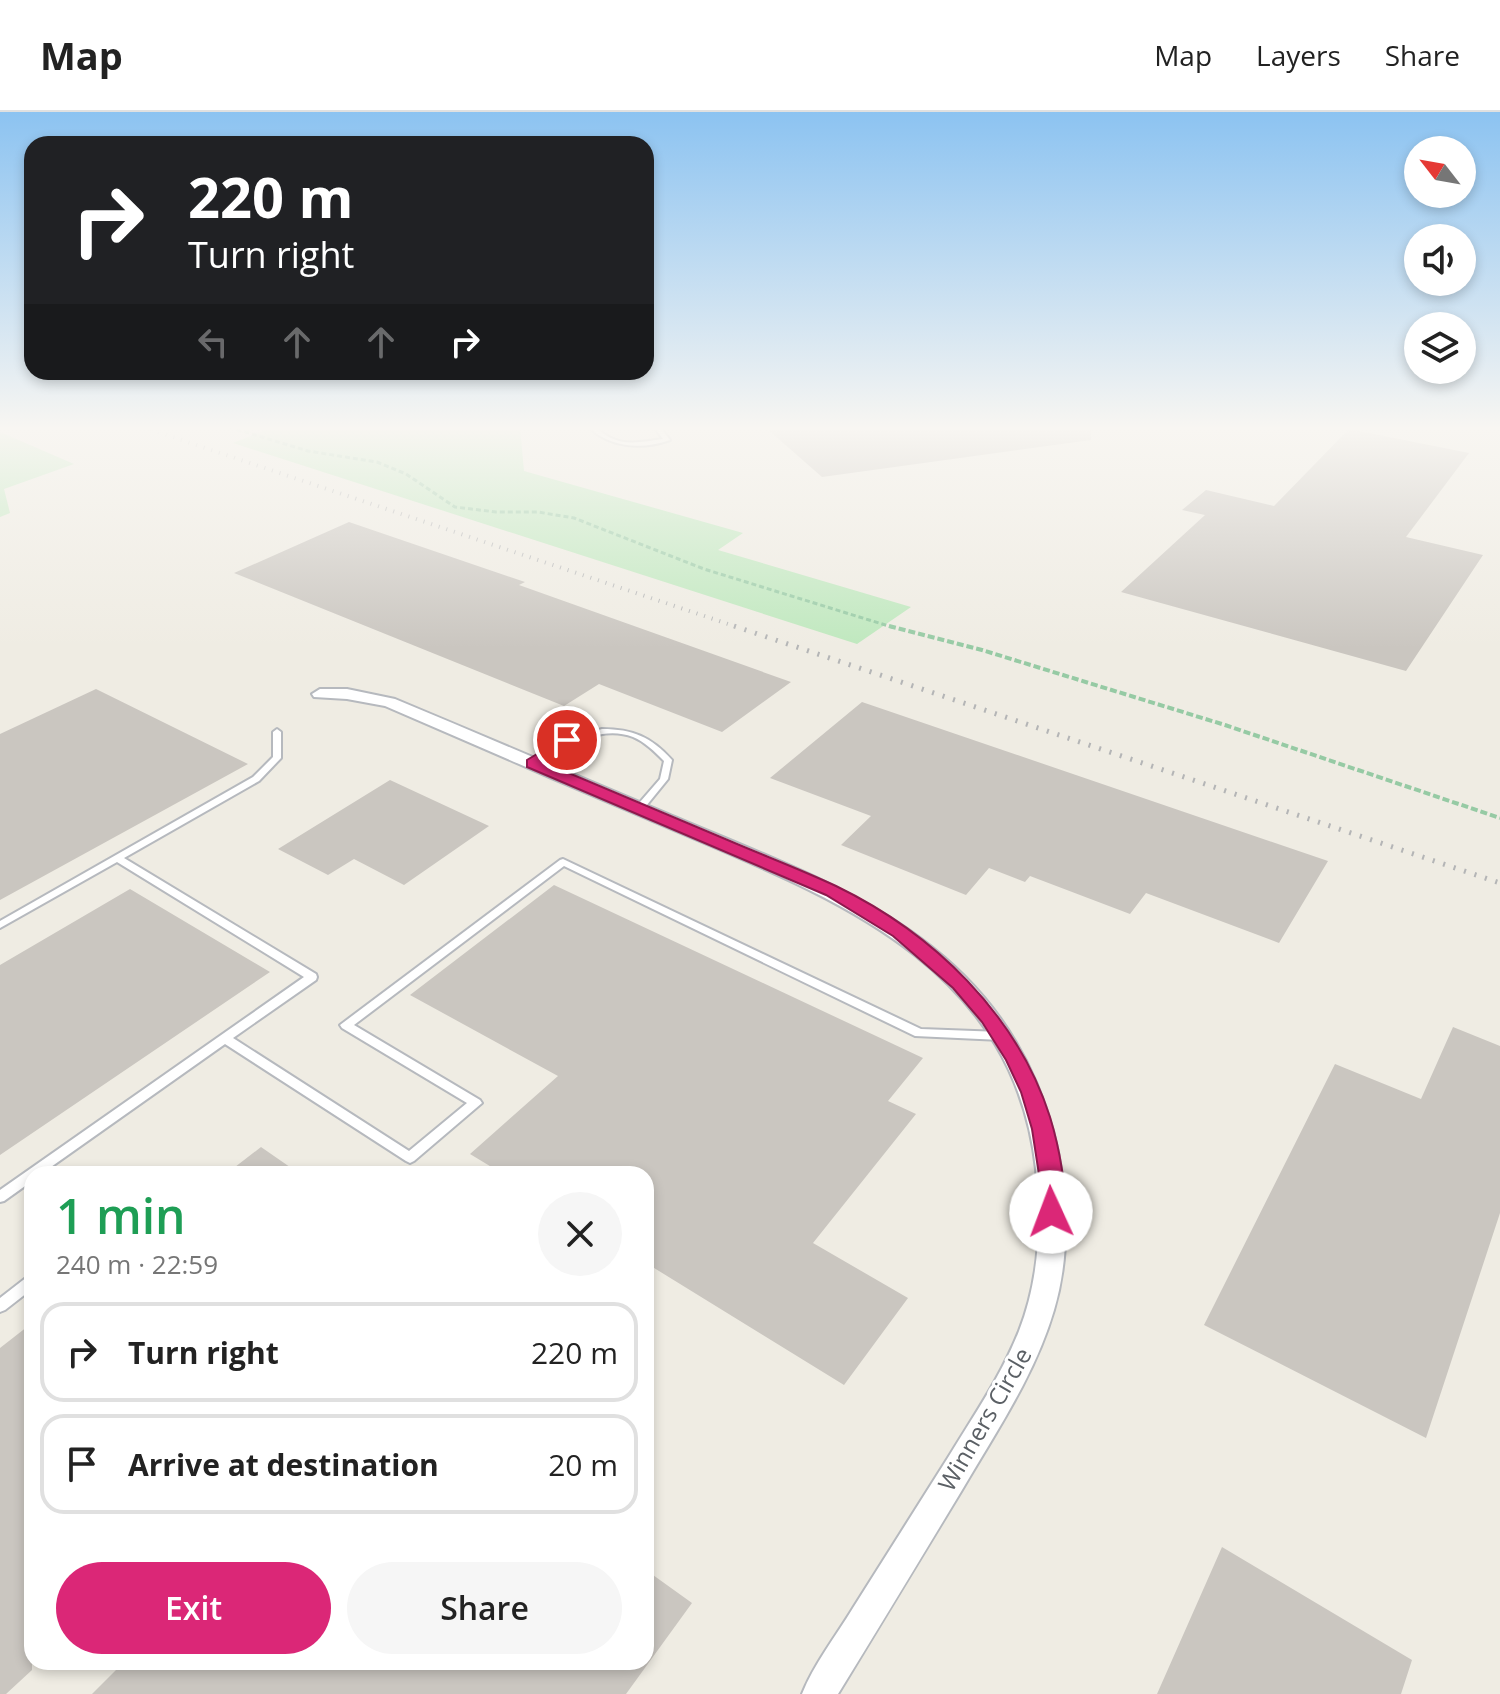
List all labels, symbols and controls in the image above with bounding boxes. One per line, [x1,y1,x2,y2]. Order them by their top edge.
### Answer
text: Map [40,29,123,81]
text: Map [1154,36,1212,74]
text: Layers [1256,36,1341,74]
text: Share [1385,36,1460,74]
north arrow [1404,136,1476,208]
map controls [1404,136,1476,384]
text: 220 m [188,158,354,234]
icon: right [56,168,160,272]
button: sound [1404,224,1476,296]
text: Turn right [188,230,354,279]
button: layers [1404,312,1476,384]
icon: left [191,320,235,364]
icon: ahead [275,320,319,364]
icon: ahead [359,320,403,364]
icon: right [443,320,487,364]
pin [533,706,601,774]
icon: arrive [545,718,589,762]
position arrow [1009,1170,1093,1254]
text: 1 min [56,1183,186,1248]
button: close [538,1192,622,1276]
text: 240 m · 22:59 [56,1246,218,1282]
icon: right [60,1330,104,1374]
text: Turn right [128,1332,279,1373]
text: 220 m [531,1332,618,1373]
street label: Winners Circle [930,1341,1038,1497]
icon: arrive [60,1442,104,1486]
text: Arrive at destination [128,1444,439,1485]
text: 20 m [548,1444,618,1485]
button: Exit [56,1562,331,1654]
button: Share [347,1562,622,1654]

